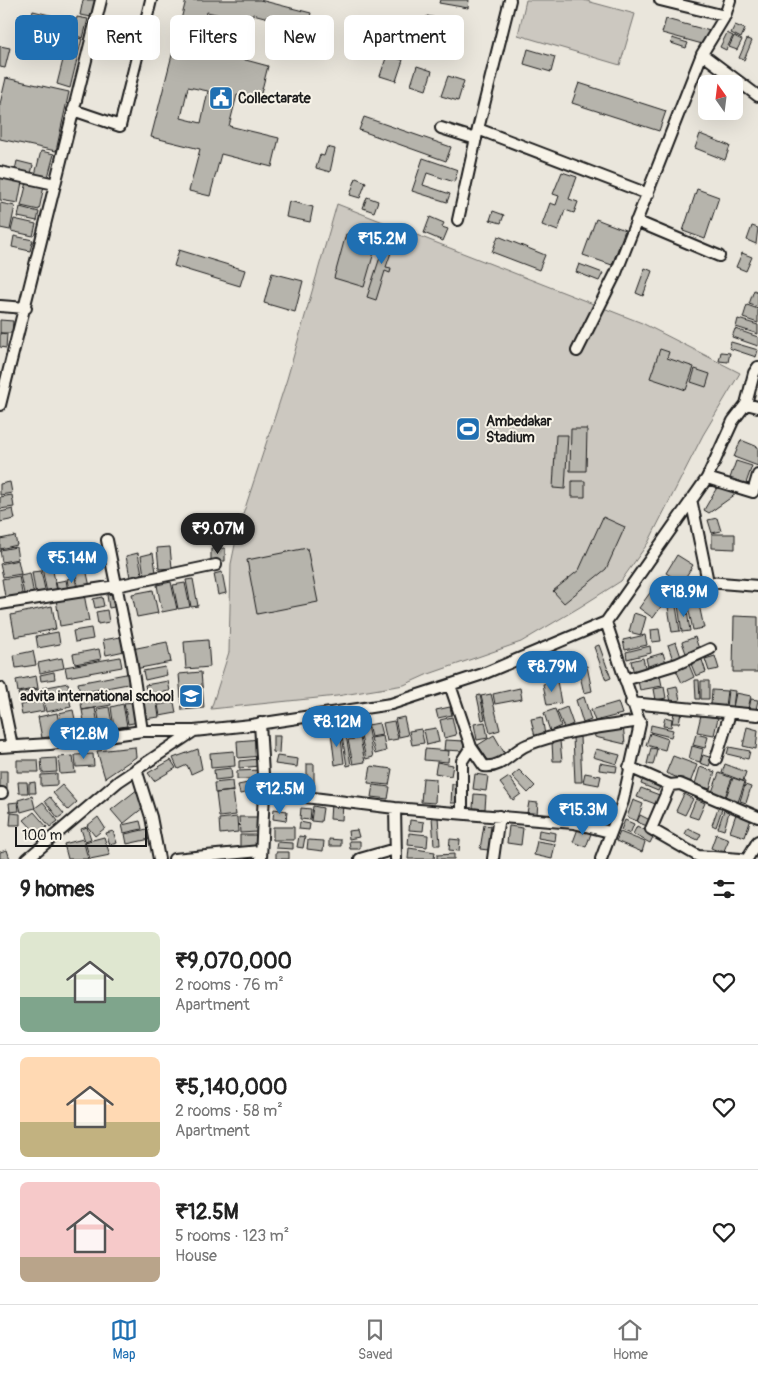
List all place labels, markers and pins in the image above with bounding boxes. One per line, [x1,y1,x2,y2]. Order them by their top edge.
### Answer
public building icon: Collectarate [208,85,234,111]
place label: Collectarate [238,90,312,107]
pin: ₹15.2M [341,222,423,265]
place label: Ambedakar Stadium [486,413,553,446]
sports icon: Ambedakar Stadium [455,416,481,442]
pin: ₹9.07M [177,512,259,555]
pin: ₹5.14M [31,542,113,584]
pin: ₹18.9M [643,576,725,618]
pin: ₹8.79M [511,650,593,693]
school or university icon: advita international school [178,683,204,709]
place label: advita international school [20,688,174,705]
pin: ₹8.12M [296,706,378,748]
pin: ₹12.8M [43,718,125,760]
pin: ₹12.5M [239,772,321,815]
pin: ₹15.3M [542,794,624,836]

